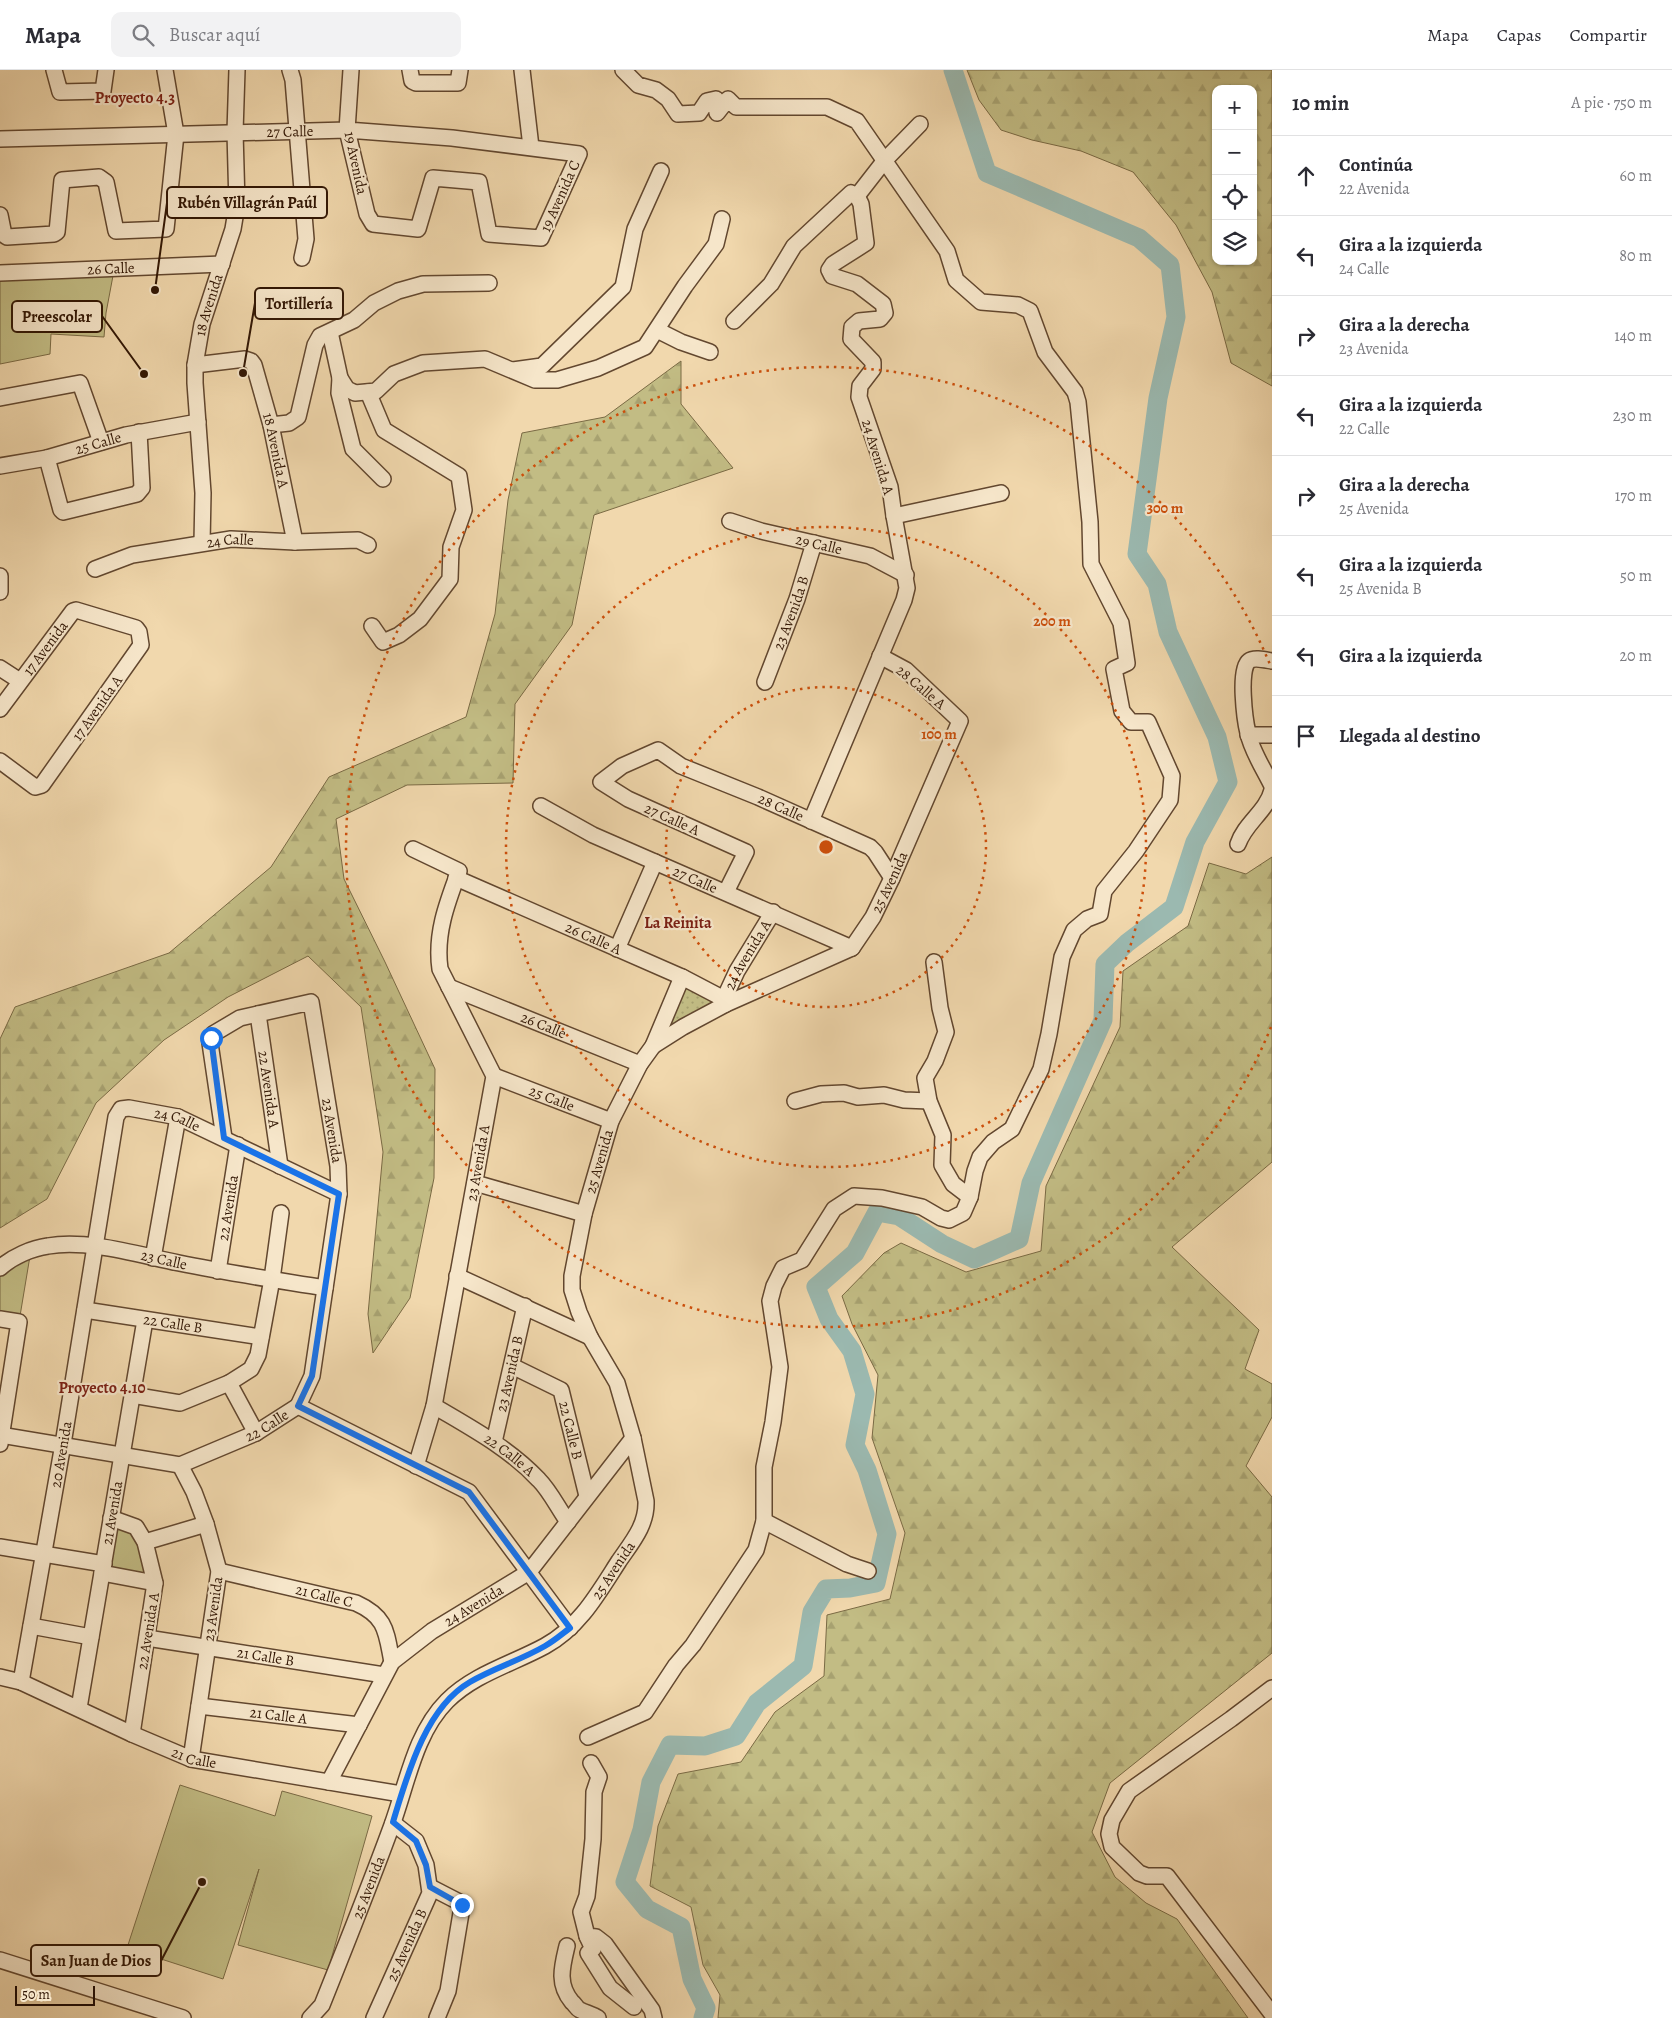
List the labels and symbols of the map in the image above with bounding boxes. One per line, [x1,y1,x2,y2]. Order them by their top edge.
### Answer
district label: Proyecto 4.3 [95,87,175,109]
street label: 27 Calle [266,121,314,142]
street label: 19 Avenida [340,130,372,196]
street label: 19 Avenida C [535,157,585,235]
callout: Rubén Villagrán Paúl [167,187,327,218]
text: Rubén Villagrán Paúl [177,192,318,214]
street label: 26 Calle [87,258,135,279]
street label: 18 Avenida [190,271,228,338]
callout: Tortillería [255,288,343,319]
text: Tortillería [265,293,333,315]
callout: Preescolar [12,301,102,332]
text: Preescolar [22,306,93,328]
street label: 18 Avenida A [258,411,294,490]
street label: 24 Avenida A [857,417,899,497]
street label: 25 Calle [73,427,124,459]
text: 300 m [1147,498,1184,518]
street label: 24 Calle [205,529,255,553]
street label: 29 Calle [794,529,845,559]
street label: 23 Avenida B [768,573,813,653]
text: 200 m [1033,611,1071,631]
street label: 17 Avenida [18,617,72,680]
street label: 28 Calle A [892,660,950,714]
street label: 17 Avenida A [67,671,127,745]
text: 100 m [921,724,957,744]
street label: 28 Calle [755,788,807,826]
street label: 27 Calle A [641,798,703,840]
centre of rings [817,838,835,856]
street label: 25 Avenida [866,848,912,916]
street label: 27 Calle [670,861,721,898]
district label: La Reinita [644,912,712,934]
street label: 24 Avenida A [720,916,776,993]
street label: 26 Calle A [562,917,625,959]
street label: 26 Calle [518,1007,570,1043]
route start [200,1027,223,1050]
street label: 22 Avenida A [253,1049,284,1130]
street label: 25 Calle [526,1080,578,1116]
street label: 23 Avenida [317,1097,347,1165]
street label: 24 Calle [153,1103,204,1136]
street label: 23 Avenida A [461,1123,495,1203]
street label: 25 Avenida [580,1127,618,1196]
street label: 22 Avenida [213,1173,243,1242]
street label: 23 Calle [139,1245,189,1274]
street label: 22 Calle B [142,1309,204,1338]
street label: 23 Avenida B [491,1334,528,1414]
district label: Proyecto 4.10 [58,1377,146,1399]
street label: 22 Calle B [554,1399,588,1462]
street label: 22 Calle [242,1404,293,1446]
street label: 20 Avenida [45,1420,77,1489]
street label: 22 Calle A [480,1429,540,1481]
street label: 21 Avenida [97,1479,127,1546]
street label: 25 Avenida [587,1537,640,1603]
street label: 23 Avenida [199,1575,227,1643]
street label: 21 Calle C [294,1579,355,1612]
street label: 24 Avenida [440,1580,507,1631]
street label: 22 Avenida A [132,1591,164,1671]
street label: 21 Calle B [236,1642,296,1671]
street label: 21 Calle A [249,1702,308,1729]
street label: 21 Calle [169,1742,218,1773]
street label: 25 Avenida [347,1853,390,1922]
route end [451,1894,474,1917]
street label: 25 Avenida B [382,1905,432,1985]
callout: San Juan de Dios [31,1945,161,1976]
text: San Juan de Dios [41,1950,151,1972]
scale bar [15,1983,95,2006]

